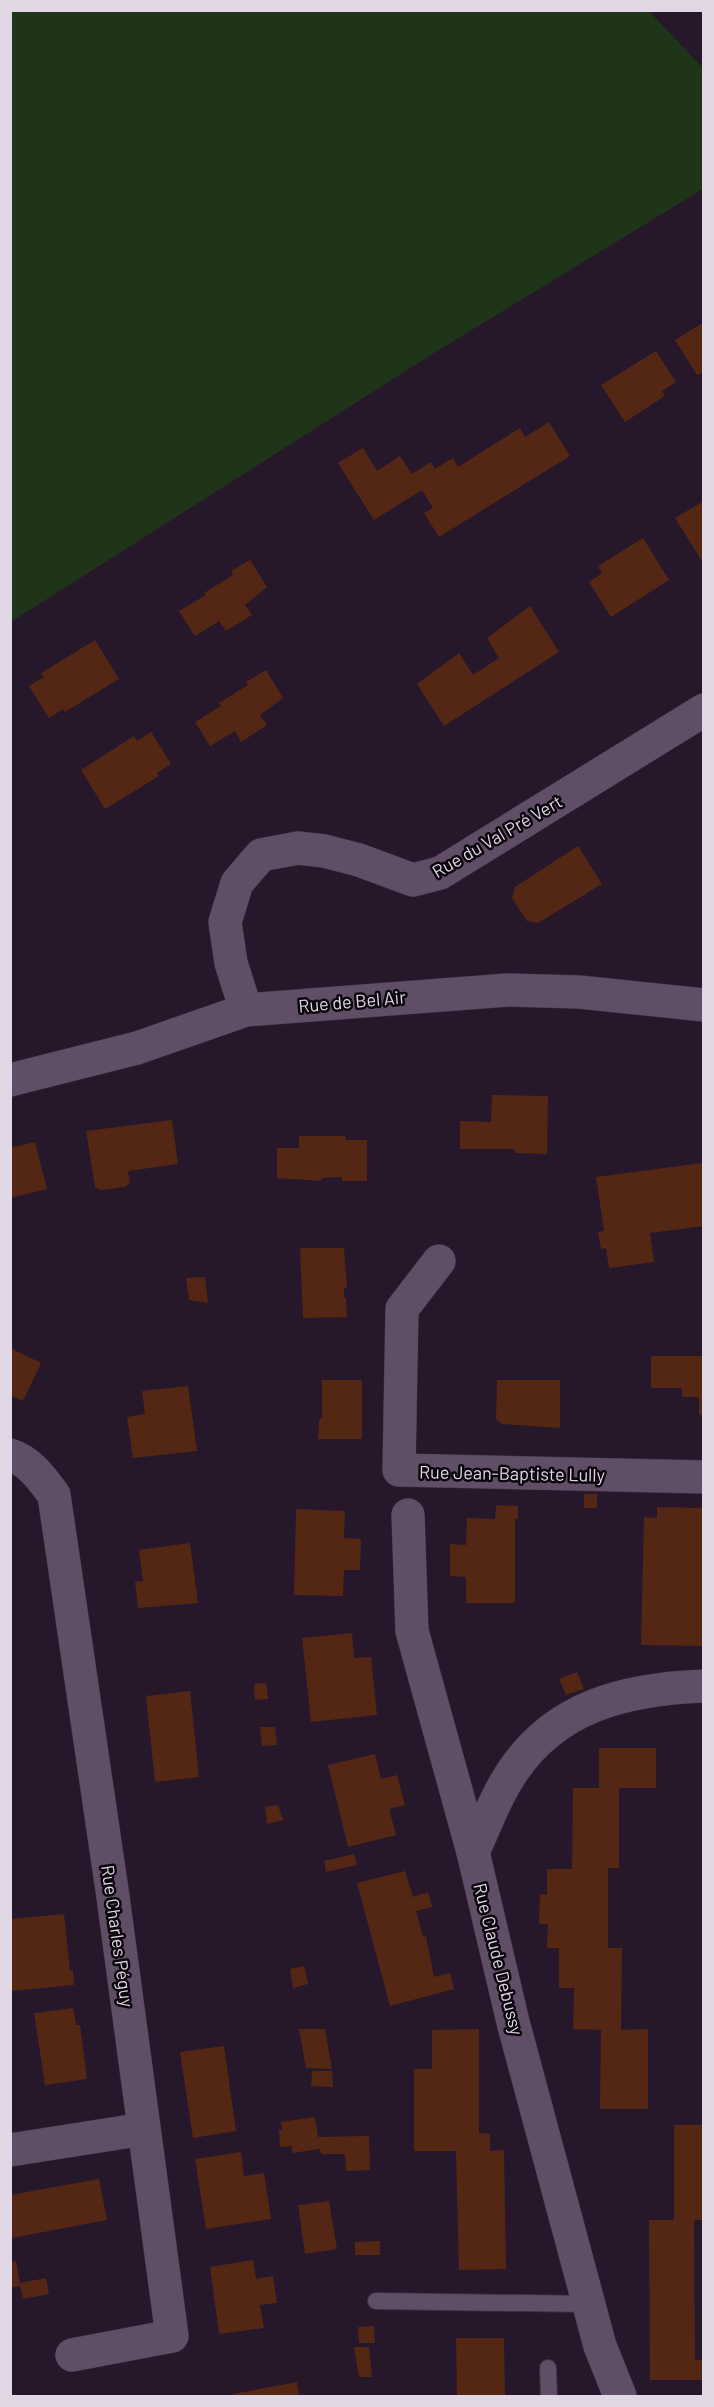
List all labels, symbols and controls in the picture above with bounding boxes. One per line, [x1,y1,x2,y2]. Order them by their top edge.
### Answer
street label: Rue du Val Pré Vert [428,790,566,882]
street label: Rue de Bel Air [297,985,407,1017]
street label: Rue Jean-Baptiste Lully [419,1460,605,1486]
street label: Rue Charles Péguy [97,1863,139,2009]
street label: Rue Claude Debussy [469,1881,529,2037]

